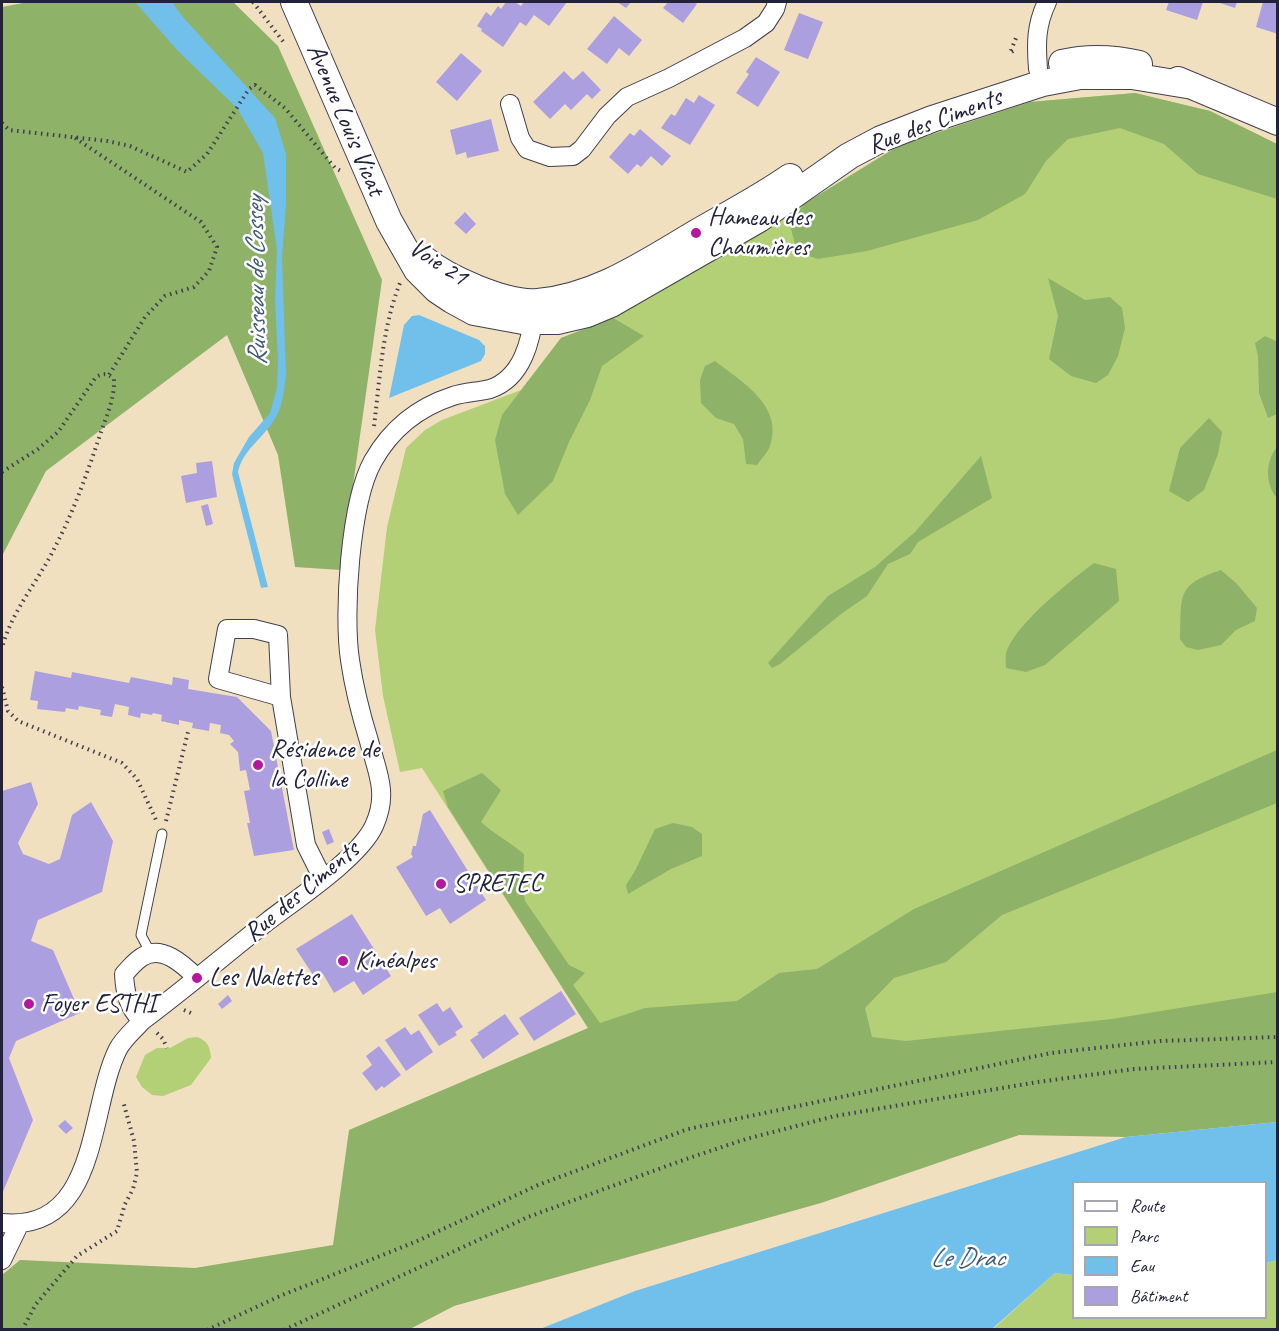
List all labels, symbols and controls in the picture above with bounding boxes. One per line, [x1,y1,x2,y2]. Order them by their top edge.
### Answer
street label: Avenue Louis Vicat [299,39,391,201]
street label: Rue des Ciments [864,82,1006,162]
water label: Ruisseau de Cossey [239,196,275,366]
place label: Hameau des Chaumières [708,202,811,264]
marker: Hameau des Chaumières [689,226,703,240]
street label: Voie 21 [403,232,473,294]
place label: Résidence de la Colline [270,734,379,796]
marker: Résidence de la Colline [251,758,265,772]
street label: Rue des Ciments [238,835,366,949]
place label: SPRETEC [453,868,541,900]
marker: SPRETEC [434,877,448,891]
place label: Kinéalpes [355,945,436,977]
marker: Kinéalpes [336,954,350,968]
place label: Les Nalettes [209,962,318,994]
marker: Les Nalettes [190,971,204,985]
place label: Foyer ESTHI [41,988,157,1020]
marker: Foyer ESTHI [22,997,36,1011]
legend [1072,1181,1267,1319]
text: Route [1130,1195,1164,1217]
text: Parc [1130,1225,1158,1247]
water label: Le Drac [930,1243,1004,1275]
text: Eau [1130,1255,1154,1277]
text: Bâtiment [1130,1285,1188,1307]

